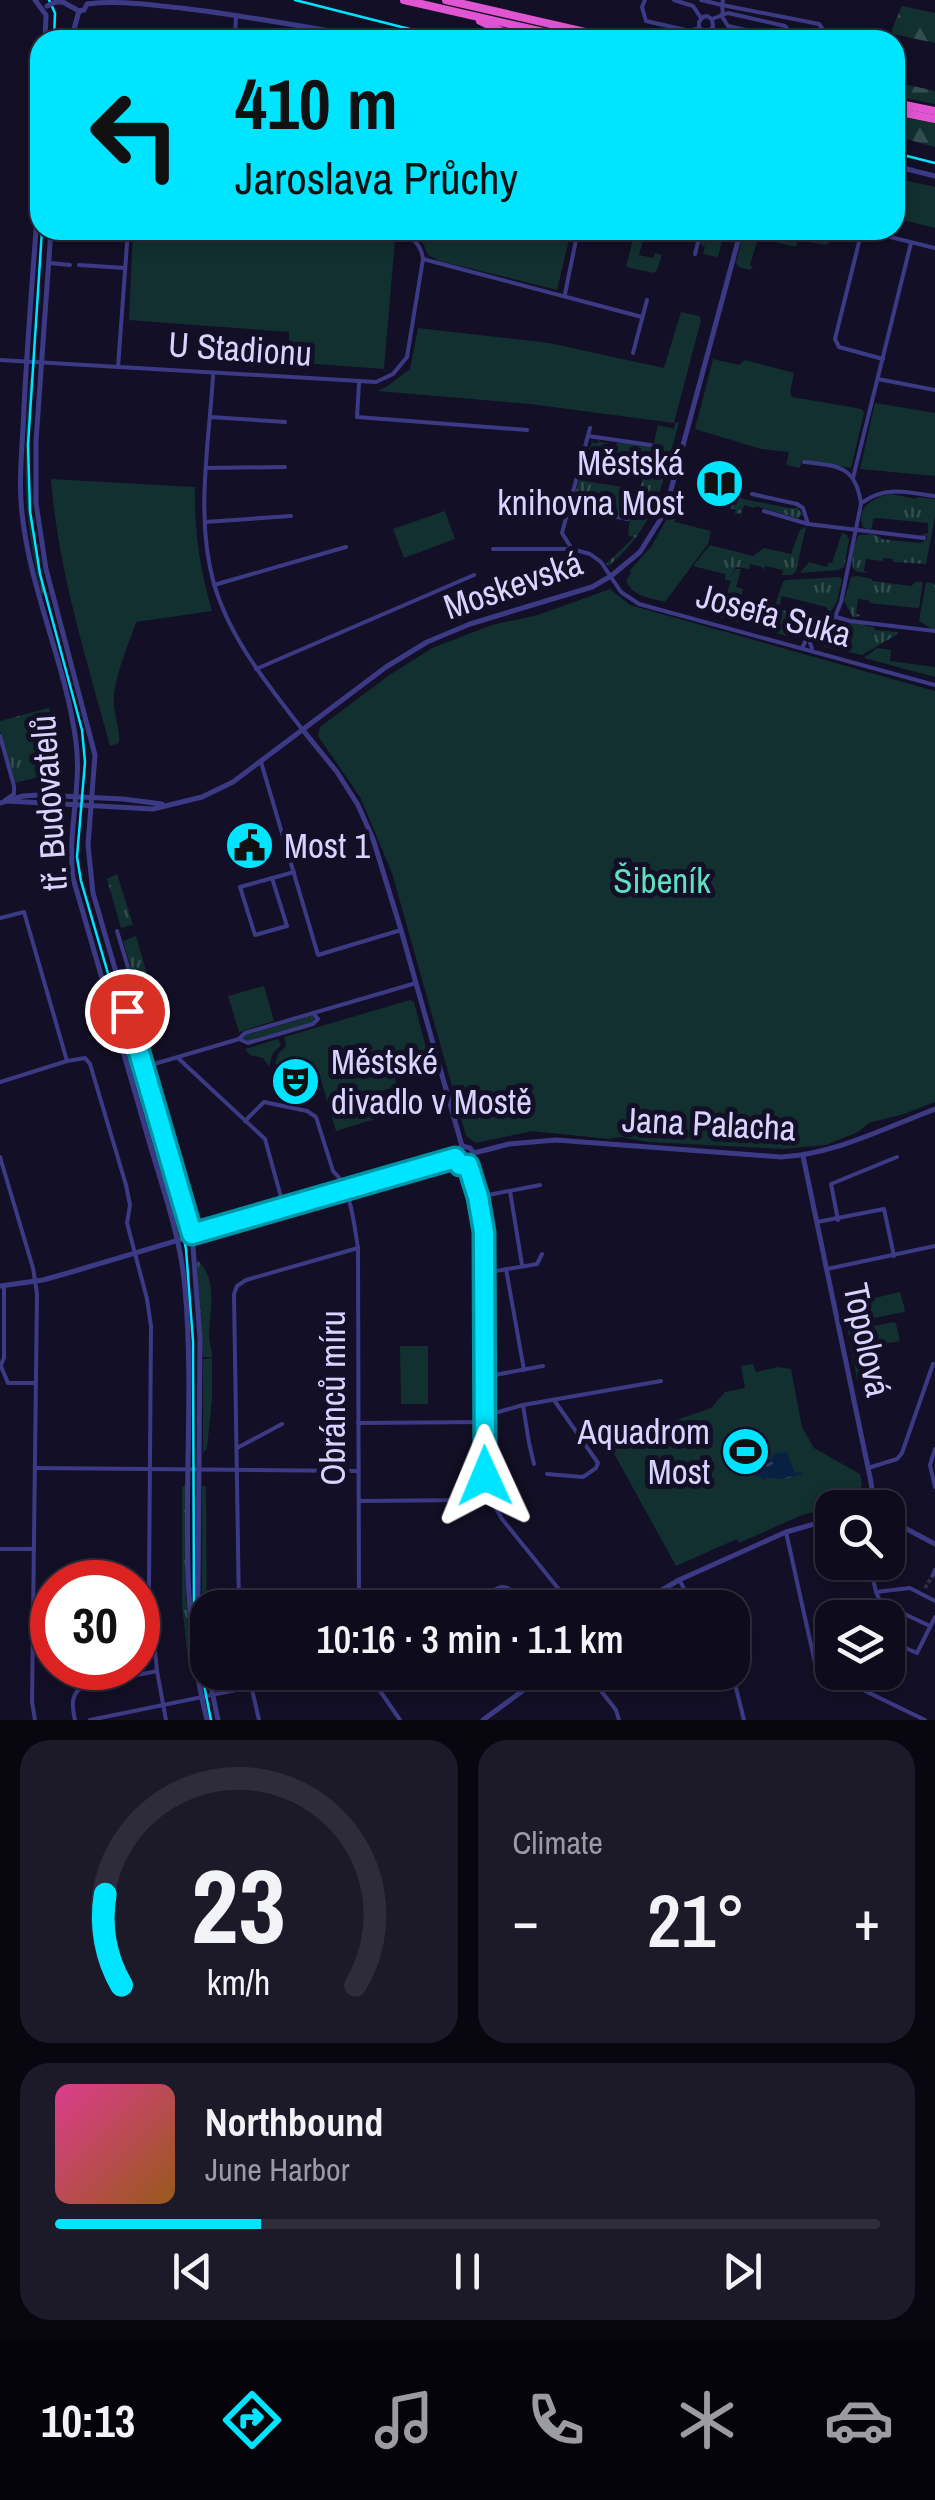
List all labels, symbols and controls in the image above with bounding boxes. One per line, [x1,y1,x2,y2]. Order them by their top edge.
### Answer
text: 410 m [235,57,398,151]
icon: left [70,70,200,200]
text: Jaroslava Průchy [235,147,518,208]
street label: U Stadionu [167,320,313,377]
place label: Městská knihovna Most [497,439,684,526]
library icon: Městská knihovna Most [693,457,745,509]
street label: Moskevská [437,539,588,630]
street label: Josefa Suka [692,571,857,658]
street label: tř. Budovatelů [19,714,78,892]
public building icon: Most 1 [223,820,275,872]
place label: Most 1 [284,822,370,869]
park label: Šibeník [613,857,711,904]
pin [85,969,170,1054]
icon: arrive [100,984,155,1039]
place label: Městské divadlo v Mostě [331,1038,532,1125]
theatre icon: Městské divadlo v Mostě [270,1056,322,1108]
street label: Jana Palacha [621,1095,797,1152]
street label: Topolová [833,1279,902,1401]
street label: Obránců míru [309,1310,356,1486]
place label: Aquadrom Most [577,1408,710,1495]
position arrow [433,1424,537,1528]
sports icon: Aquadrom Most [719,1426,771,1478]
map controls [815,1490,905,1690]
button: search [815,1490,905,1580]
speed limit sign: 30 [30,1560,160,1690]
button: layers [815,1600,905,1690]
text: 10:16 · 3 min · 1.1 km [316,1614,624,1665]
text: Climate [513,1821,603,1864]
text: 23 [191,1835,286,1975]
text: 21° [647,1869,745,1970]
text: − [513,1883,539,1957]
text: + [854,1883,880,1957]
text: km/h [207,1958,271,2006]
text: Northbound [205,2097,383,2148]
text: June Harbor [205,2148,349,2191]
icon: previous [165,2244,220,2299]
icon: pause [440,2244,495,2299]
icon: next [715,2244,770,2299]
icon: directions [217,2385,287,2455]
icon: music [369,2385,439,2455]
icon: phone [521,2385,591,2455]
icon: climate [672,2385,742,2455]
icon: car [824,2385,894,2455]
text: 10:13 [41,2390,135,2451]

